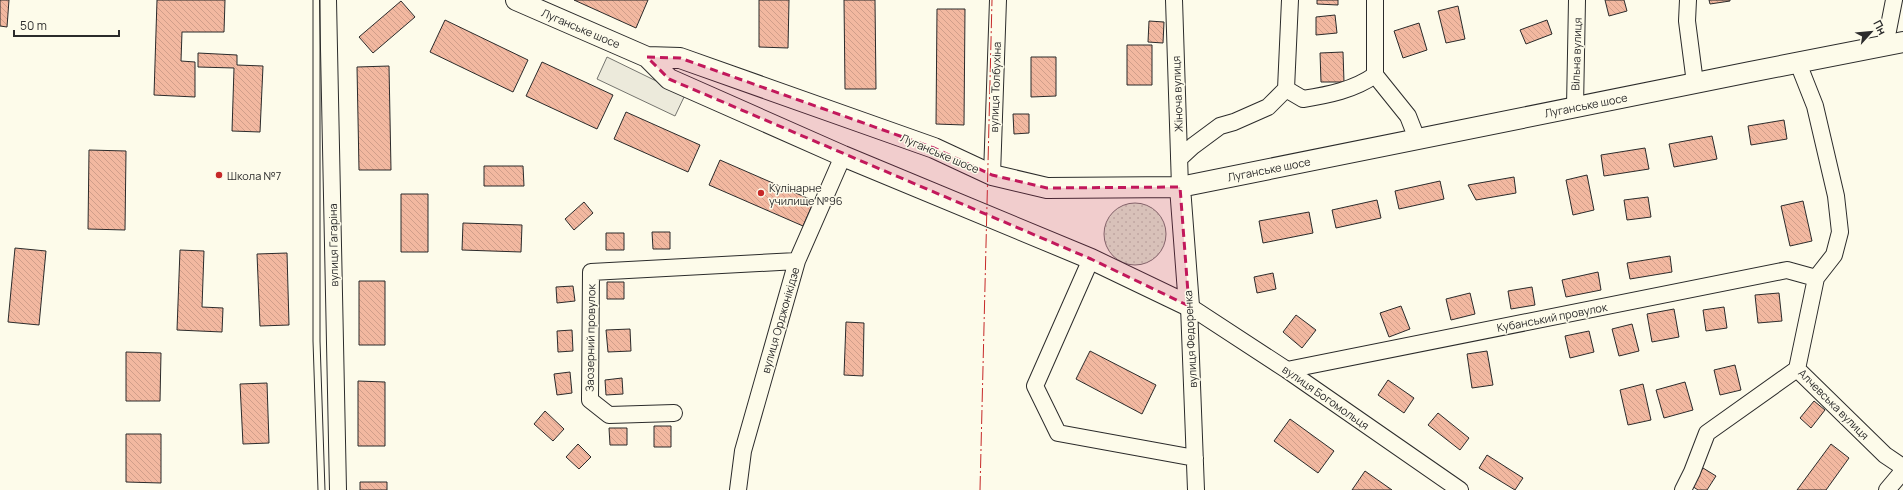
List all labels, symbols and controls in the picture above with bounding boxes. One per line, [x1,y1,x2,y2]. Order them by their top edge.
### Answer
street label: Луганське шосе [539,5,623,52]
scale bar [14,12,119,38]
north arrow [1851,12,1891,52]
text: 50 m [20,17,47,34]
street label: Вільна вулиця [1567,17,1585,91]
text: Пн [1870,17,1890,37]
street label: вулиця Толбухіна [986,41,1004,133]
street label: Жіноча вулиця [1168,55,1186,133]
street label: Луганське шосе [1543,89,1629,120]
street label: Луганське шосе [898,130,982,177]
street label: Луганське шосе [1226,153,1312,184]
place label: Школа №7 [227,168,281,183]
marker: Школа №7 [214,170,224,180]
place label: Кулінарне училище №96 [769,180,843,208]
marker: Кулінарне училище №96 [756,188,766,198]
street label: вулиця Гагаріна [325,203,341,287]
street label: вулиця Орджонікідзе [758,265,803,375]
street label: Заозерний провулок [582,283,598,392]
street label: вулиця Федоренка [1180,290,1200,388]
street label: Кубанський провулок [1496,299,1609,335]
street label: вулиця Богомольця [1280,361,1372,433]
street label: Алчевська вулиця [1795,365,1873,443]

